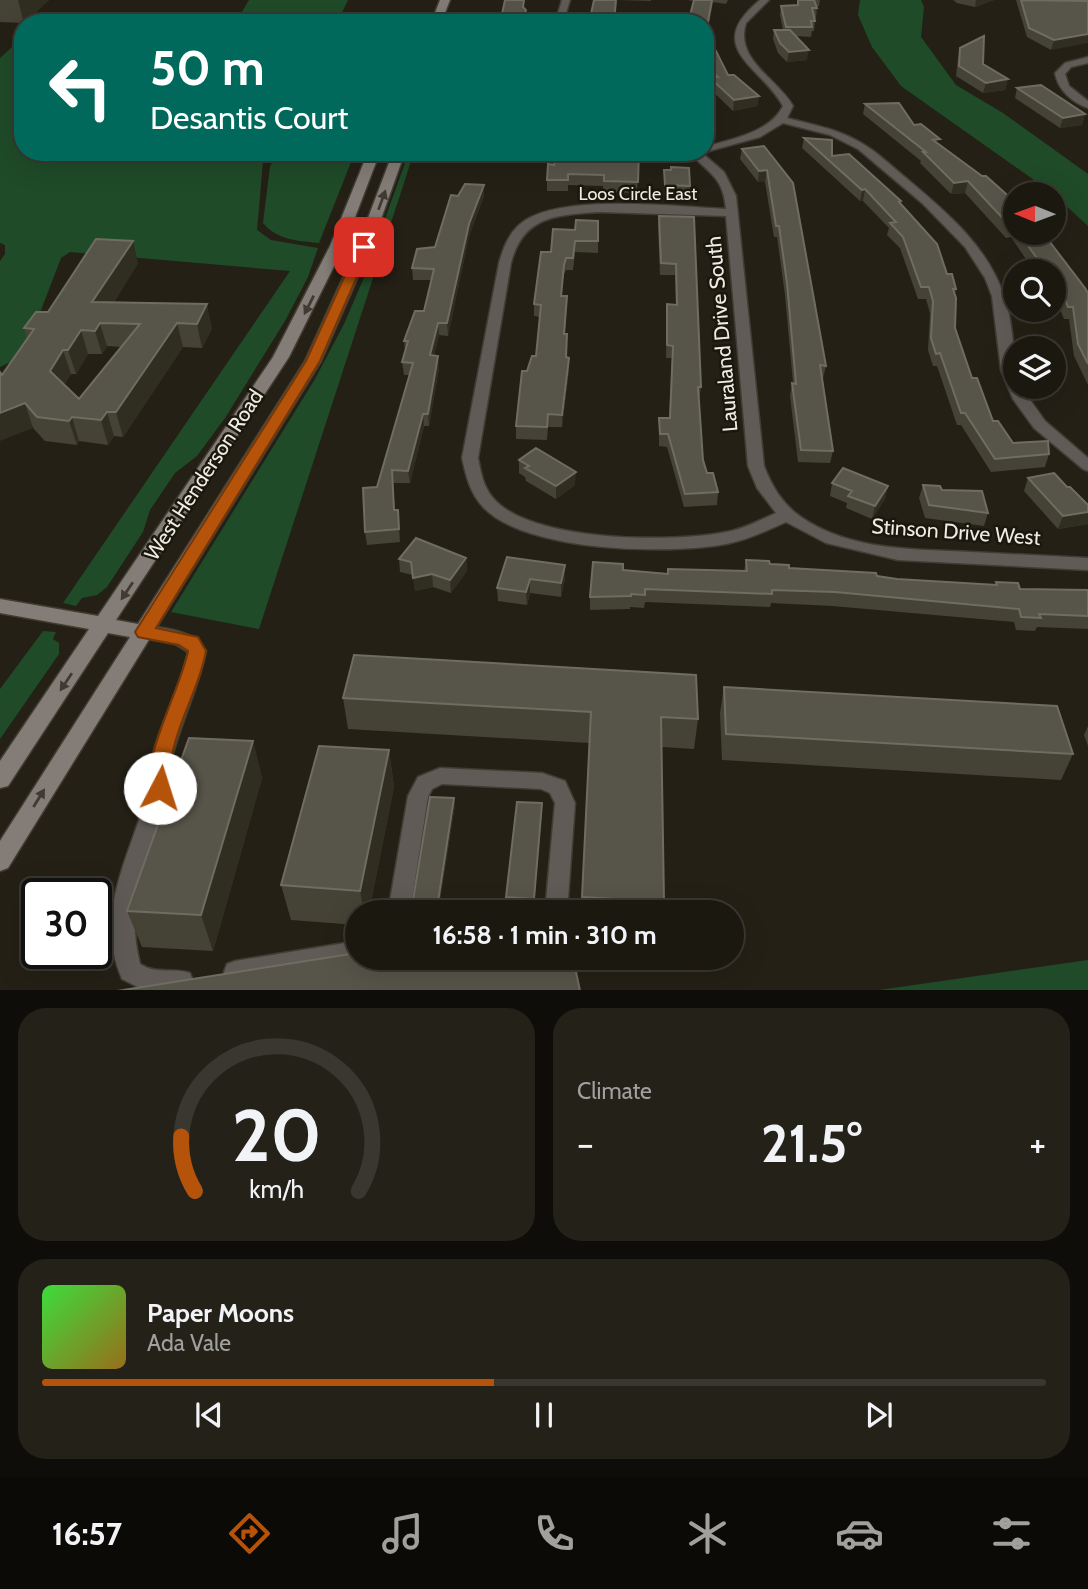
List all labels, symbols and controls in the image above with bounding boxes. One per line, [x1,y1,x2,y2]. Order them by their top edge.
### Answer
text: 50 m [150,38,265,97]
icon: left [35,42,126,133]
text: Desantis Court [150,98,348,137]
north arrow [1003,182,1066,245]
map controls [1003,182,1066,399]
street label: Loos Circle East [579,183,697,205]
one-way arrow [377,189,388,210]
pin [334,217,394,277]
icon: arrive [345,228,383,266]
street label: Lauraland Drive South [700,235,743,433]
button: search [1003,259,1066,322]
one-way arrow [303,295,314,315]
button: layers [1003,336,1066,399]
street label: West Henderson Road [139,385,268,565]
street label: Stinson Drive West [871,513,1041,550]
one-way arrow [120,582,134,600]
one-way arrow [59,672,72,692]
position arrow [123,751,197,825]
one-way arrow [33,789,46,808]
speed limit sign: 30 [21,878,112,969]
text: 16:58 · 1 min · 310 m [432,919,657,951]
text: Climate [577,1077,652,1105]
text: 20 [232,1091,321,1179]
text: 21.5° [761,1112,862,1175]
text: − [577,1120,594,1167]
text: + [1029,1120,1046,1167]
text: km/h [249,1173,304,1203]
text: Paper Moons [147,1297,294,1329]
text: Ada Vale [147,1329,231,1357]
icon: previous [190,1396,228,1434]
icon: pause [525,1396,563,1434]
icon: next [860,1396,898,1434]
icon: directions [225,1509,274,1558]
icon: music [378,1509,427,1558]
icon: phone [530,1509,579,1558]
icon: climate [683,1509,732,1558]
icon: car [835,1509,884,1558]
icon: filters [987,1509,1036,1558]
text: 16:57 [52,1514,122,1553]

